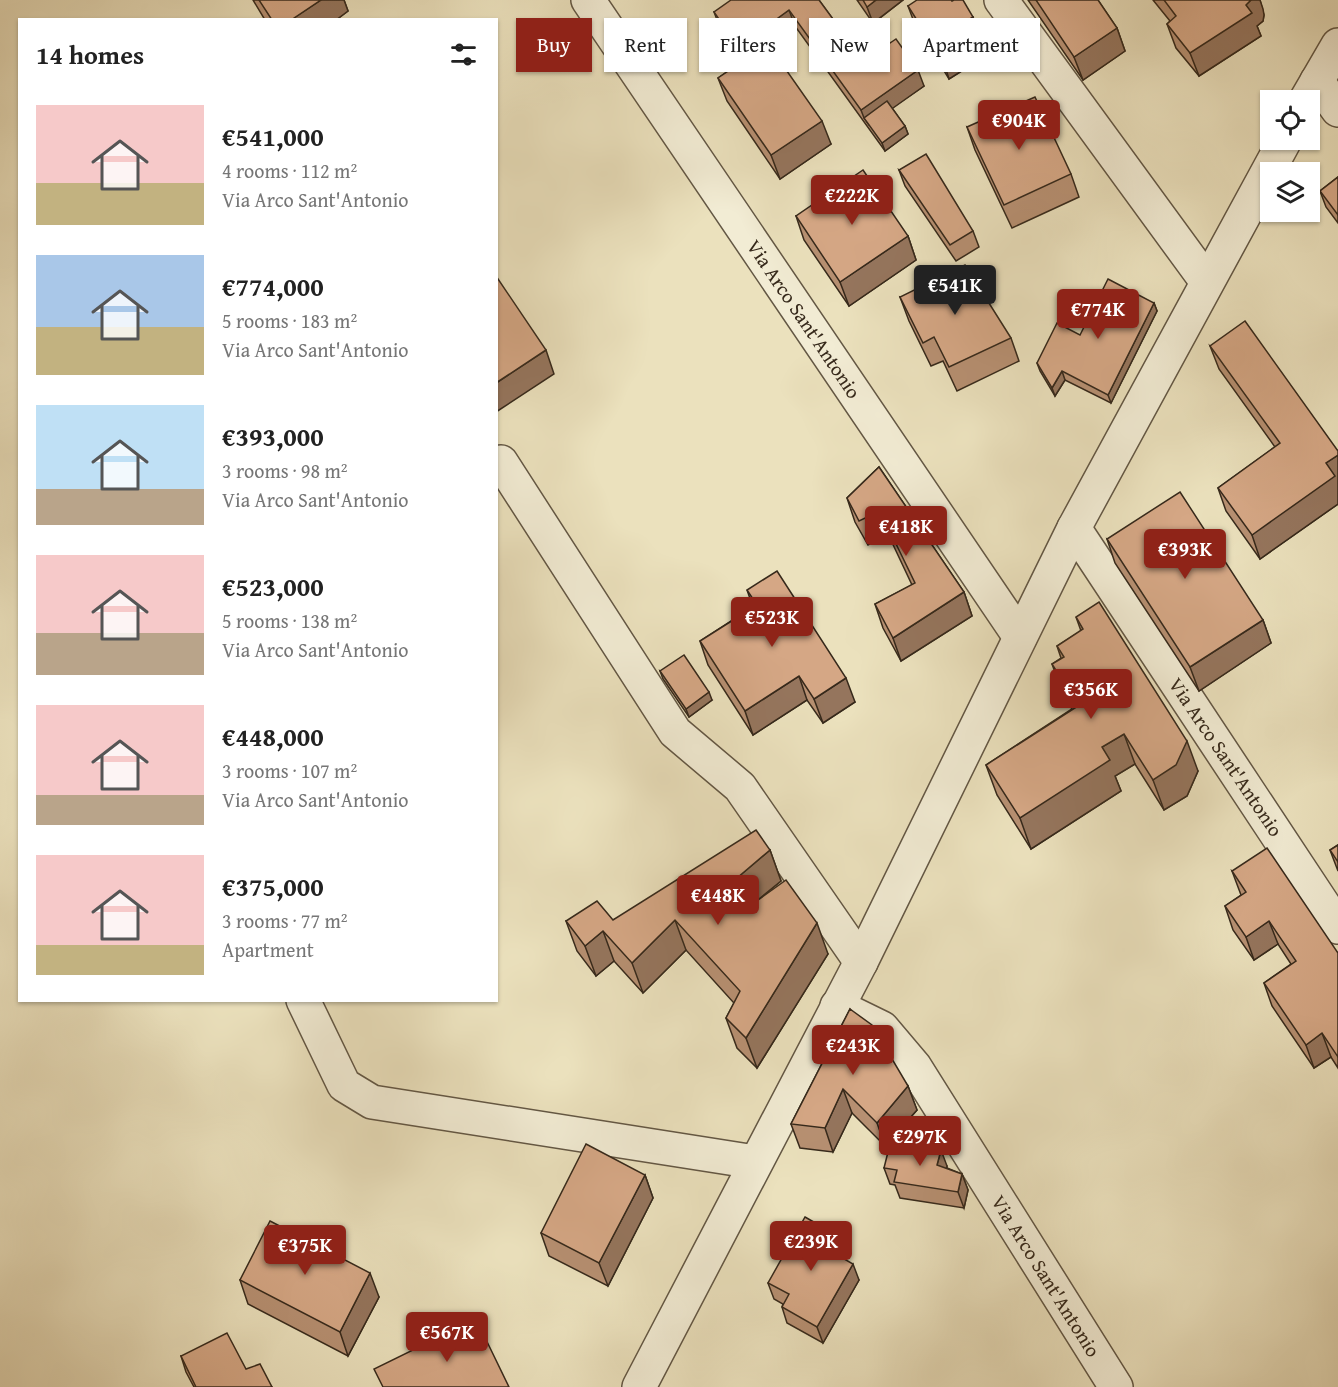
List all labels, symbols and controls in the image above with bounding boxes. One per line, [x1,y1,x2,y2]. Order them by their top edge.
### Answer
chip: Buy [516,18,592,72]
chip: Rent [604,18,687,72]
chip: Filters [699,18,797,72]
chip: New [809,18,890,72]
chip: Apartment [902,18,1040,72]
text: 14 homes [36,35,144,74]
icon: filters [447,38,480,71]
map controls [1260,90,1320,222]
button: locate [1260,90,1320,150]
pin: €904K [977,100,1061,151]
text: €904K [992,105,1046,134]
text: €541,000 [222,117,324,156]
icon: home [84,129,156,201]
text: 4 rooms · 112 m² [222,156,357,185]
button: layers [1260,162,1320,222]
pin: €222K [810,175,894,226]
text: €222K [825,180,879,209]
text: Via Arco Sant'Antonio [222,185,408,214]
street label: Via Arco Sant'Antonio [740,233,869,404]
pin: €541K [913,265,997,316]
text: €774,000 [222,267,324,306]
text: €541K [928,270,982,299]
icon: home [84,279,156,351]
pin: €774K [1056,289,1140,340]
text: €774K [1071,294,1125,323]
text: 5 rooms · 183 m² [222,306,357,335]
text: Via Arco Sant'Antonio [222,335,408,364]
text: €393,000 [222,417,324,456]
icon: home [84,429,156,501]
text: 3 rooms · 98 m² [222,456,348,485]
text: Via Arco Sant'Antonio [222,485,408,514]
pin: €418K [864,506,948,557]
text: €418K [879,511,933,540]
pin: €393K [1143,529,1227,580]
text: €393K [1158,534,1212,563]
text: €523,000 [222,567,324,606]
icon: home [84,579,156,651]
pin: €523K [730,597,814,648]
text: €523K [745,602,799,631]
text: 5 rooms · 138 m² [222,606,357,635]
text: Via Arco Sant'Antonio [222,635,408,664]
pin: €356K [1049,669,1133,720]
street label: Via Arco Sant'Antonio [1162,671,1291,842]
text: €356K [1064,674,1118,703]
text: €448,000 [222,717,324,756]
icon: home [84,729,156,801]
text: 3 rooms · 107 m² [222,756,357,785]
text: Via Arco Sant'Antonio [222,785,408,814]
text: €375,000 [222,867,324,906]
pin: €448K [676,875,760,926]
icon: home [84,879,156,951]
text: €448K [691,880,745,909]
text: 3 rooms · 77 m² [222,906,348,935]
text: Apartment [222,935,314,964]
pin: €243K [811,1025,895,1076]
text: €243K [826,1030,880,1059]
pin: €297K [878,1116,962,1167]
text: €297K [893,1121,947,1150]
street label: Via Arco Sant'Antonio [985,1189,1108,1362]
pin: €239K [769,1221,853,1272]
pin: €375K [263,1225,347,1276]
text: €239K [784,1226,838,1255]
text: €375K [278,1230,332,1259]
pin: €567K [405,1312,489,1363]
text: €567K [420,1317,474,1346]

